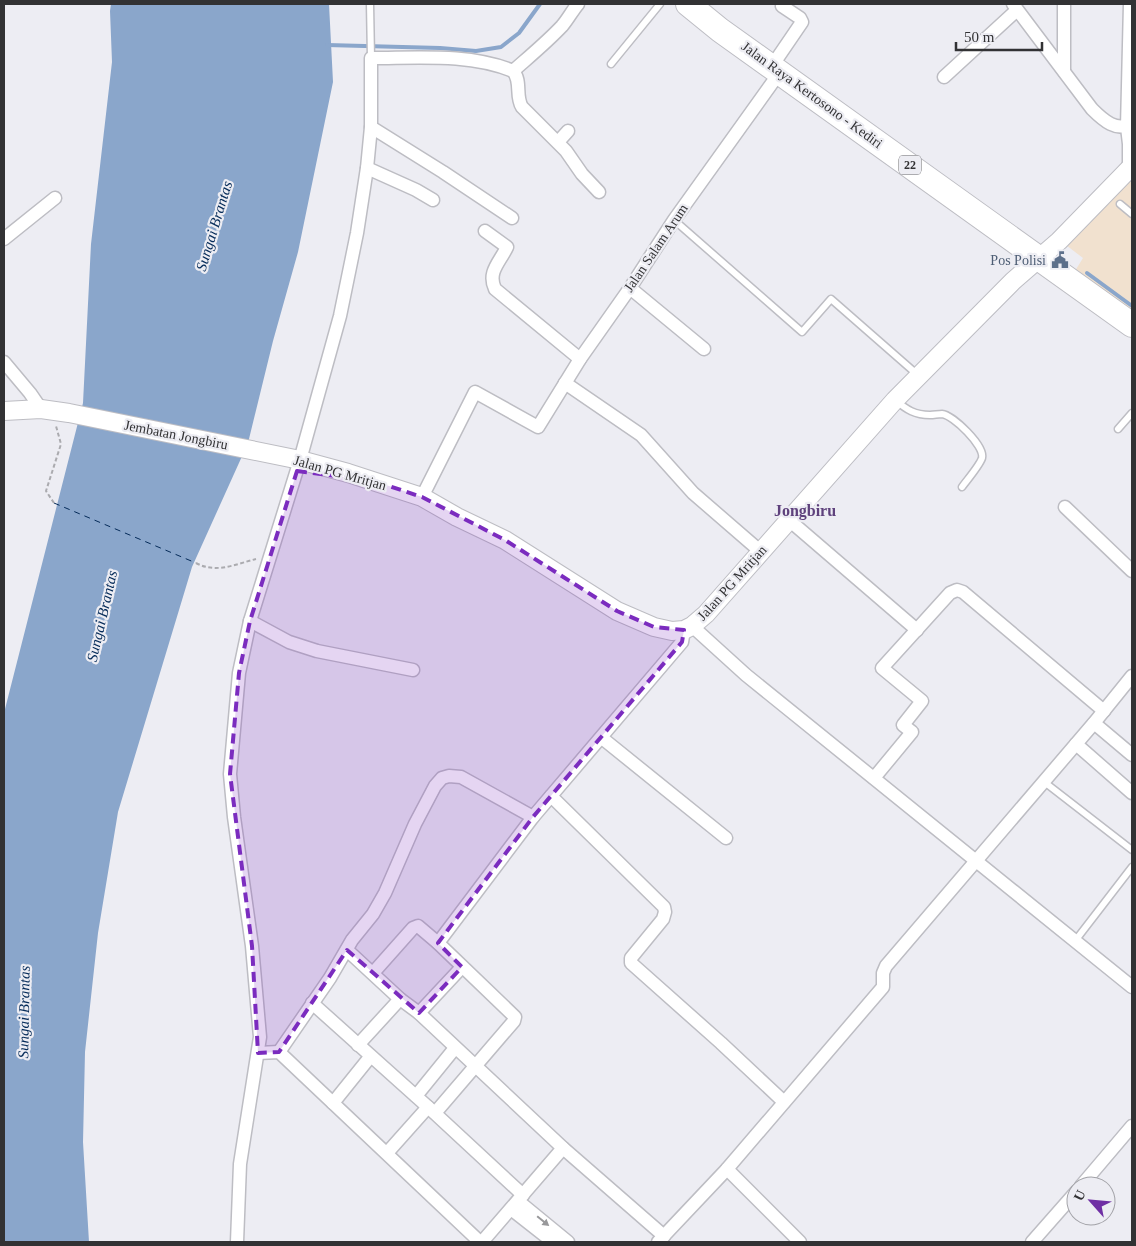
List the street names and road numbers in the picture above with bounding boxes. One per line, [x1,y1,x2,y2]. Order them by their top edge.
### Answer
street label: Jalan Raya Kertosono - Kediri [739,39,885,151]
road number: 22 [899,156,921,174]
street label: Jalan Salam Arum [621,201,691,295]
street label: Jembatan Jongbiru [123,418,229,452]
street label: Jalan PG Mritjan [292,453,388,493]
street label: Jalan PG Mritjan [694,542,770,624]

